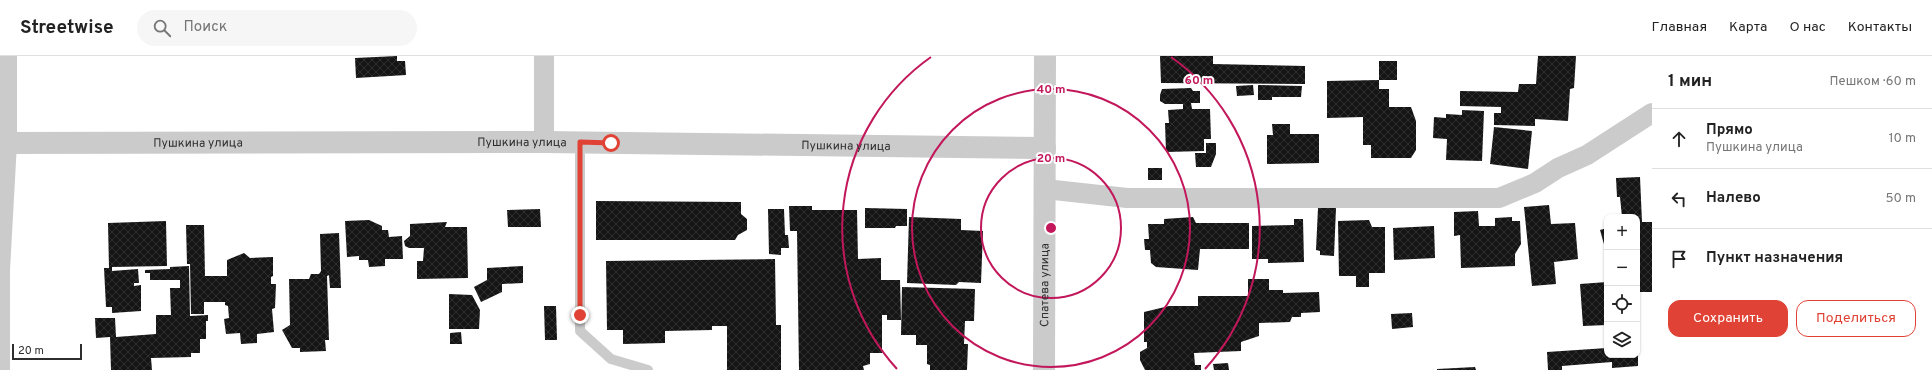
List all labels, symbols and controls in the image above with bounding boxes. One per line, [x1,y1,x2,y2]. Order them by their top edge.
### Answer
search box [137,10,417,46]
text: Streetwise [20,16,113,40]
icon: search [151,17,173,39]
text: Поиск [183,18,227,37]
text: Главная [1652,19,1707,36]
text: Карта [1729,19,1767,36]
text: О нас [1789,19,1826,36]
text: Контакты [1848,19,1912,36]
text: 1 мин [1668,71,1712,93]
text: 60 m [1185,73,1213,89]
text: Пешком · 60 m [1830,74,1916,90]
text: 40 m [1036,82,1066,98]
text: Прямо [1706,121,1753,140]
icon: ahead [1668,128,1690,150]
text: 10 m [1889,131,1916,147]
route start [602,134,620,152]
street label: Пушкина улица [477,135,567,151]
street label: Пушкина улица [153,136,243,152]
street label: Пушкина улица [801,138,891,155]
text: Пушкина улица [1706,140,1803,156]
text: 20 m [1037,151,1065,167]
icon: left [1668,188,1690,210]
text: Налево [1706,189,1761,208]
text: 50 m [1886,191,1916,207]
map controls [1604,214,1640,358]
button: + [1604,214,1640,250]
centre of rings [1044,221,1058,235]
street label: Спатева улица [1037,243,1053,327]
icon: arrive [1668,248,1690,270]
text: Пункт назначения [1706,249,1843,268]
button: − [1604,250,1640,286]
button: locate [1604,286,1640,322]
button: Сохранить [1668,300,1788,337]
button: Поделиться [1796,300,1916,337]
route end [571,306,589,324]
button: layers [1604,322,1640,358]
scale bar [12,342,82,361]
text: 20 m [18,344,44,358]

